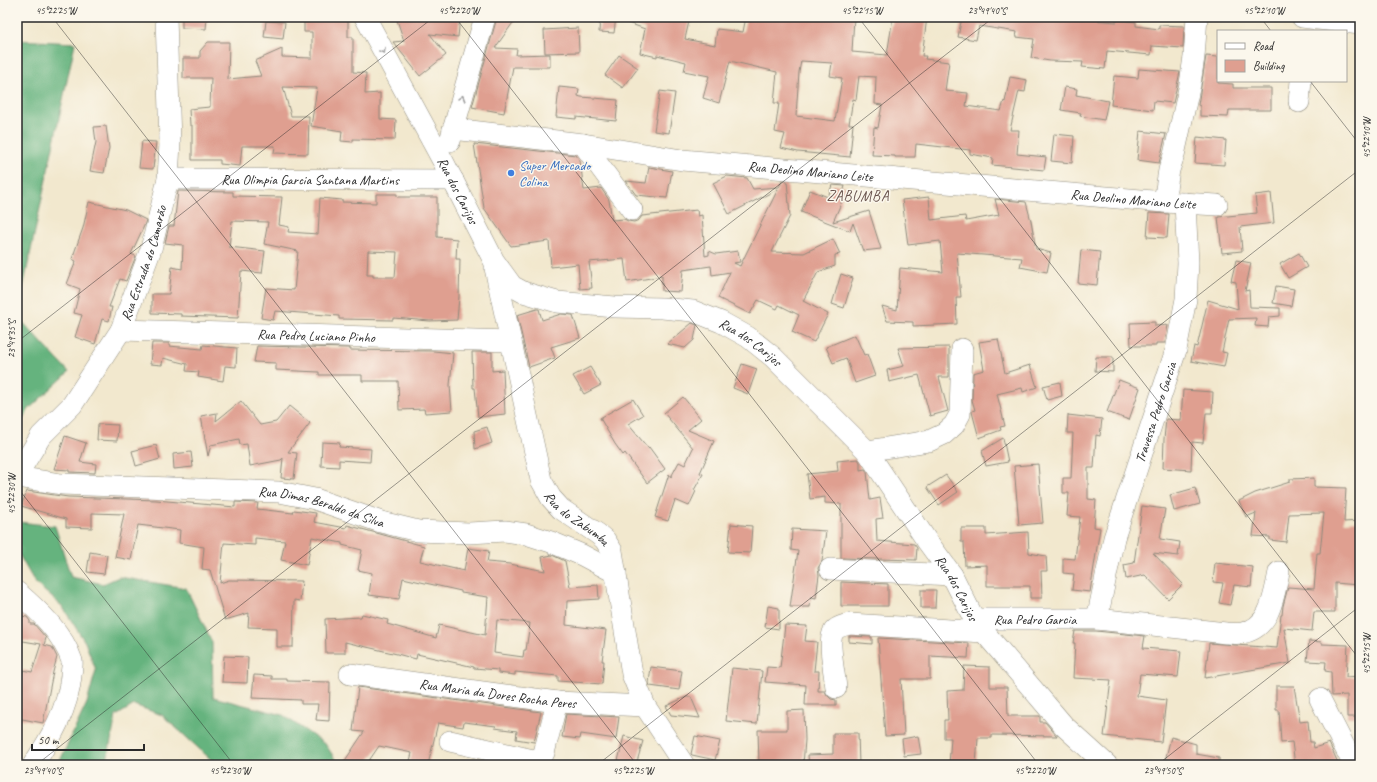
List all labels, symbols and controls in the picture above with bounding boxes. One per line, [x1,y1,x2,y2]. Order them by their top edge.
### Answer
text: 45°22'25"W [36,4,78,17]
text: 45°22'20"W [439,4,481,17]
text: 45°22'15"W [842,4,884,17]
text: 23°49'40"S [968,4,1008,17]
text: 45°22'10"W [1244,4,1286,17]
legend [1217,30,1347,82]
text: Road [1253,38,1275,54]
one-way arrow [379,47,386,54]
text: Building [1253,58,1285,74]
one-way arrow [457,95,465,102]
text: 45°22'10"W [1360,116,1373,158]
street label: Rua dos Carijos [433,154,482,228]
place label: Super Mercado Colina [519,157,592,190]
street label: Rua Deolino Mariano Leite [747,158,875,186]
marker: Super Mercado Colina [506,168,516,178]
street label: Rua Olimpia Garcia Santana Martins [221,171,400,189]
street label: Rua Deolino Mariano Leite [1070,186,1197,213]
district label: ZABUMBA [827,187,890,206]
street label: Rua Estrada do Camarão [117,203,171,323]
street label: Rua dos Carijos [716,315,786,371]
text: 23°49'35"S [5,318,18,358]
street label: Rua Pedro Luciano Pinho [257,326,376,346]
street label: Travessa Pedro Garcia [1131,359,1181,465]
text: 45°22'30"W [5,472,18,514]
street label: Rua Dimas Beraldo da Silva [258,483,387,532]
street label: Rua do Zabumba [540,489,615,550]
street label: Rua dos Carijos [931,552,982,625]
street label: Rua Pedro Garcia [994,611,1077,628]
text: 45°22'15"W [1360,632,1373,674]
street label: Rua Maria da Dores Rocha Peres [418,675,578,712]
scale bar [32,726,144,752]
text: 50 m [38,732,60,748]
text: 23°49'40"S [24,764,64,777]
text: 45°22'30"W [210,764,252,777]
text: 45°22'25"W [613,764,655,777]
text: 45°22'20"W [1015,764,1057,777]
text: 23°49'50"S [1144,764,1184,777]

